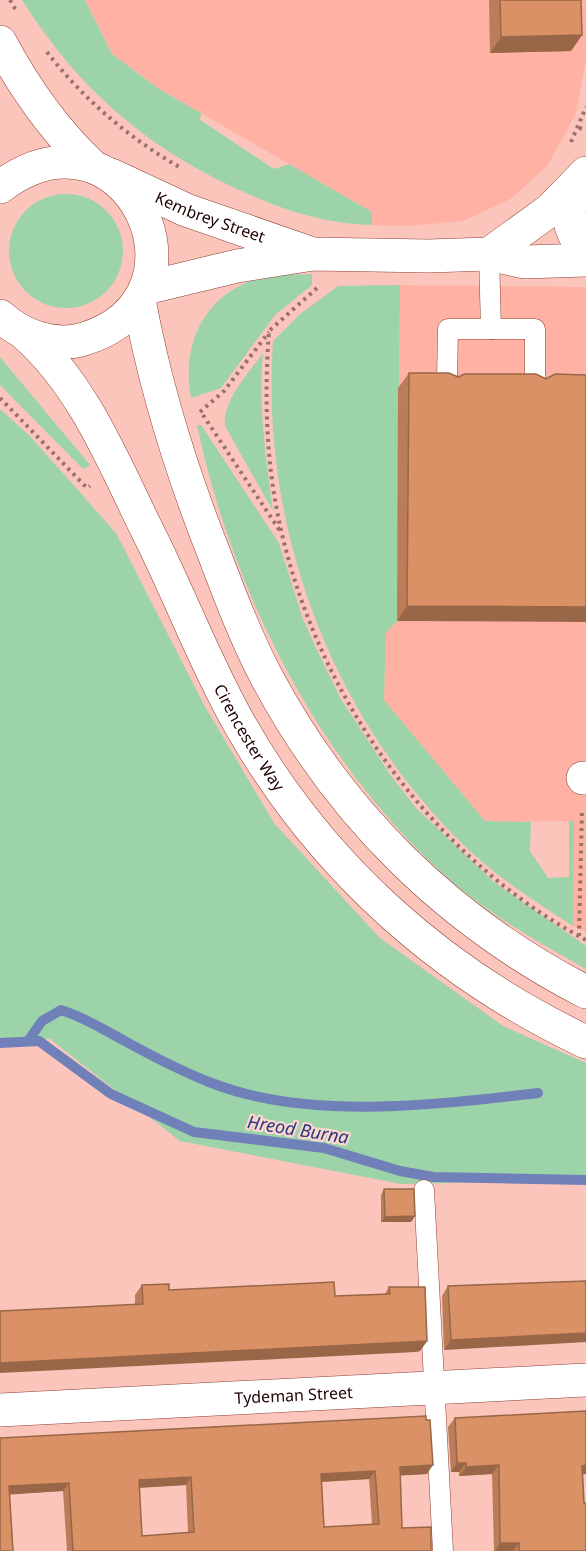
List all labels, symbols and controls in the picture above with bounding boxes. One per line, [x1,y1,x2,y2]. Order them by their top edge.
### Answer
street label: Kembrey Street [152,186,268,248]
street label: Cirencester Way [209,680,290,796]
water label: Hreod Burna [246,1109,351,1149]
street label: Tydeman Street [234,1381,353,1409]

